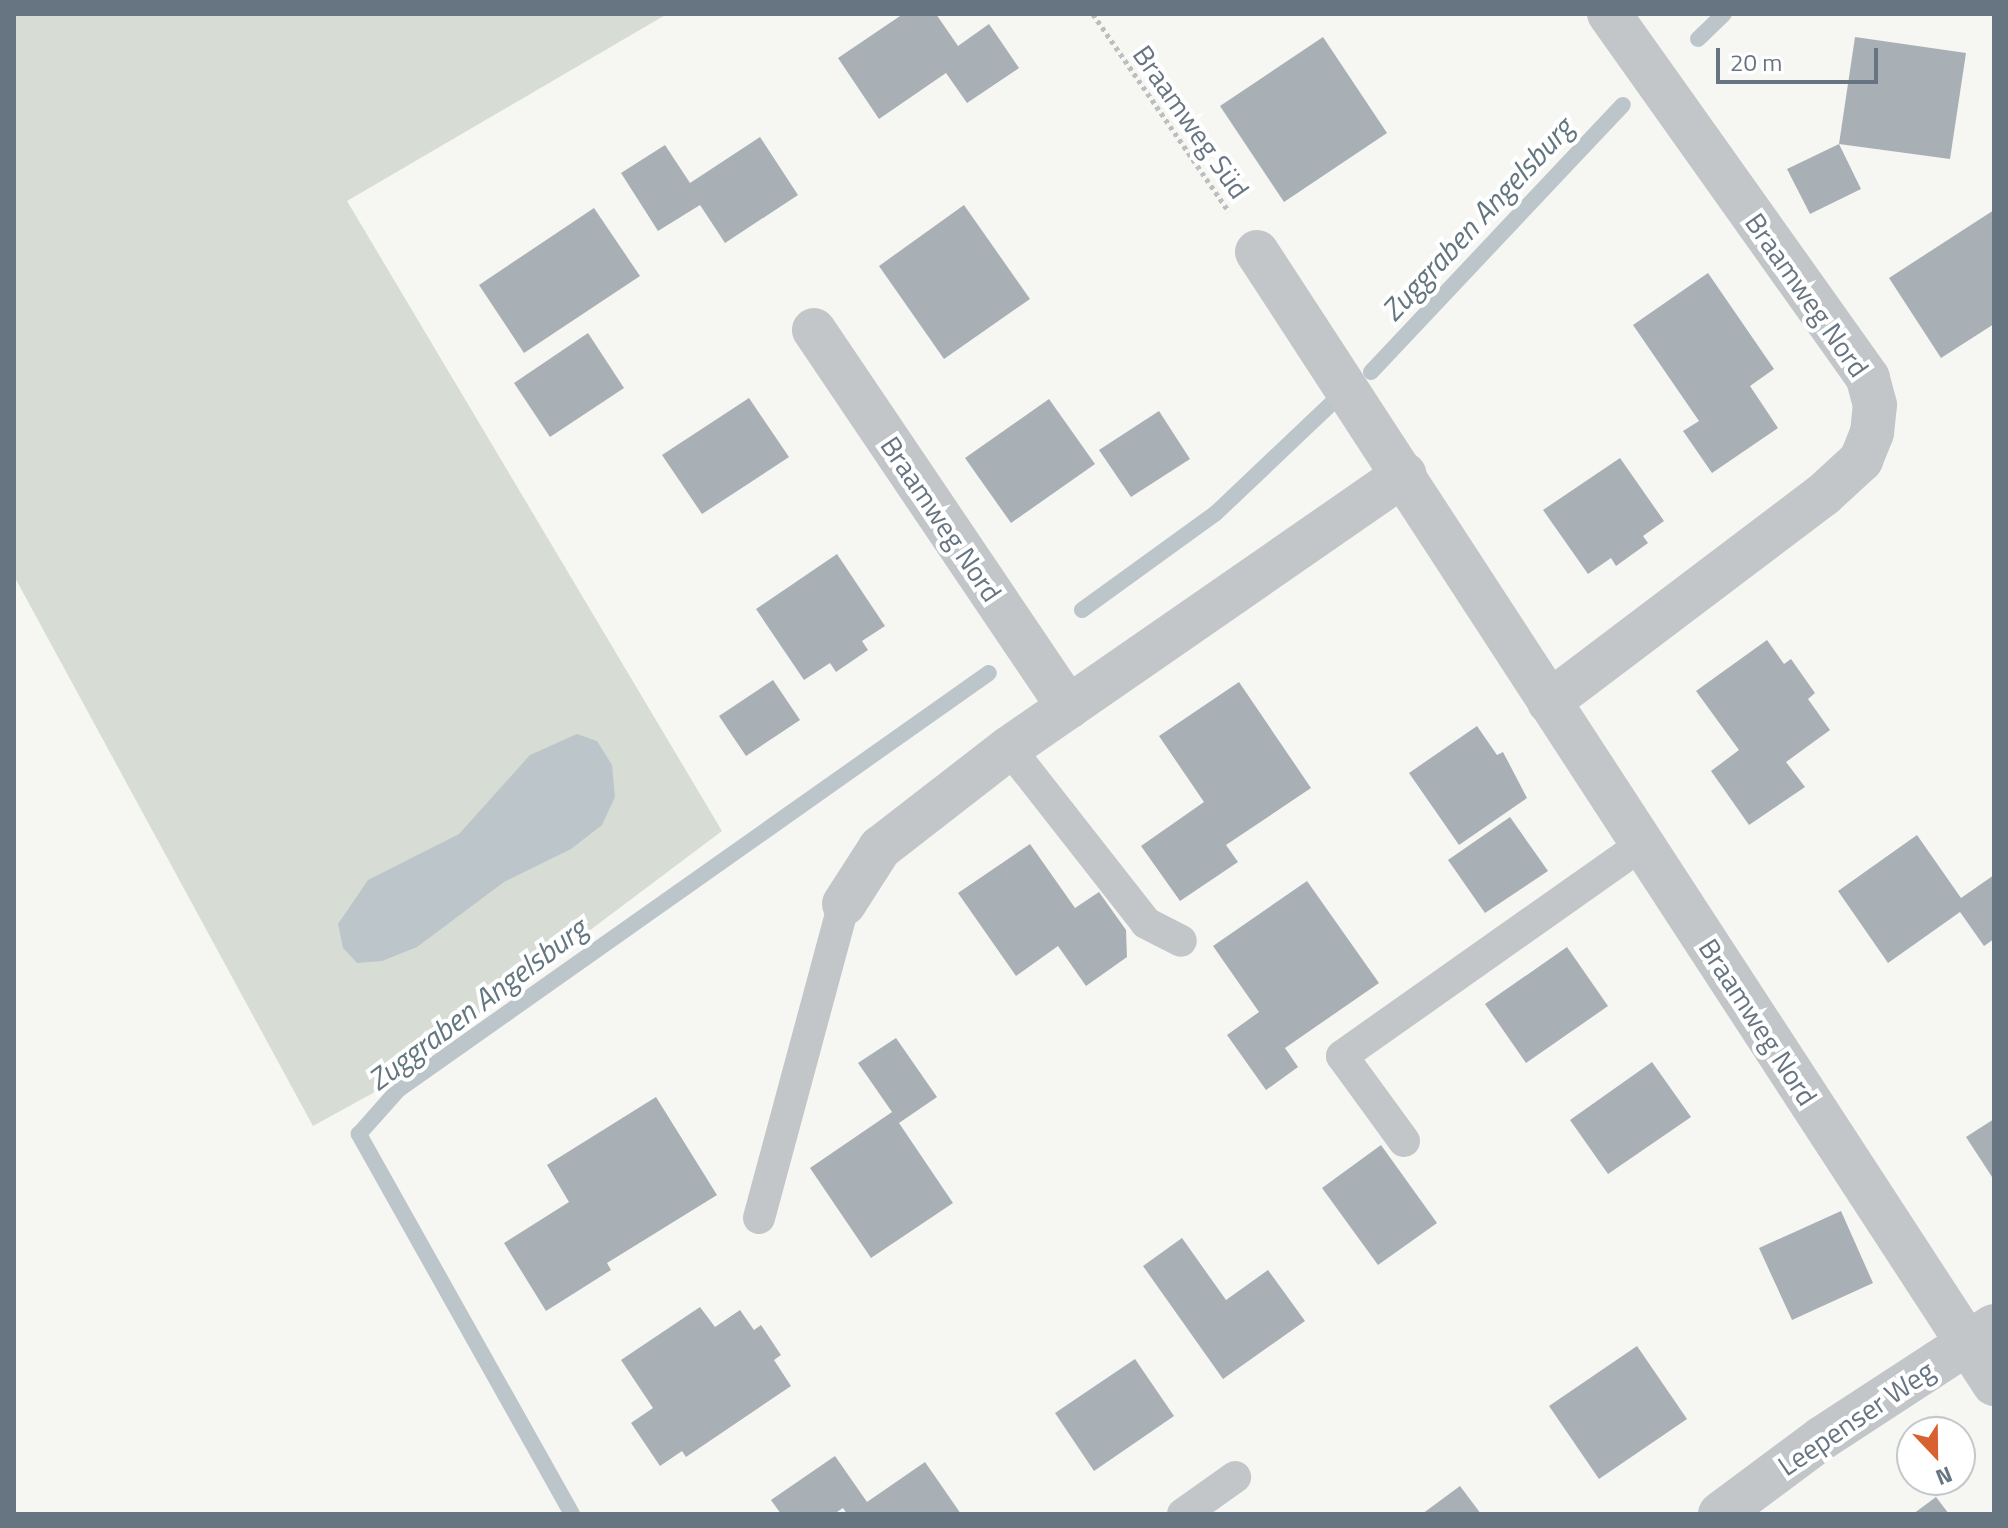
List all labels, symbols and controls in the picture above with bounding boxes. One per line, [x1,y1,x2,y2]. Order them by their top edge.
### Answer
scale bar [1720,32,1882,82]
street label: Braamweg Süd [1126,39,1256,205]
text: 20 m [1730,44,1782,80]
water label: Zuggraben Angelsburg [1374,110,1580,328]
street label: Braamweg Nord [1738,207,1876,383]
street label: Braamweg Nord [873,430,1009,608]
water label: Zuggraben Angelsburg [361,910,593,1098]
street label: Braamweg Nord [1692,932,1824,1112]
street label: Leepenser Weg [1771,1353,1941,1483]
north arrow [1896,1416,1976,1496]
text: N [1931,1458,1958,1495]

